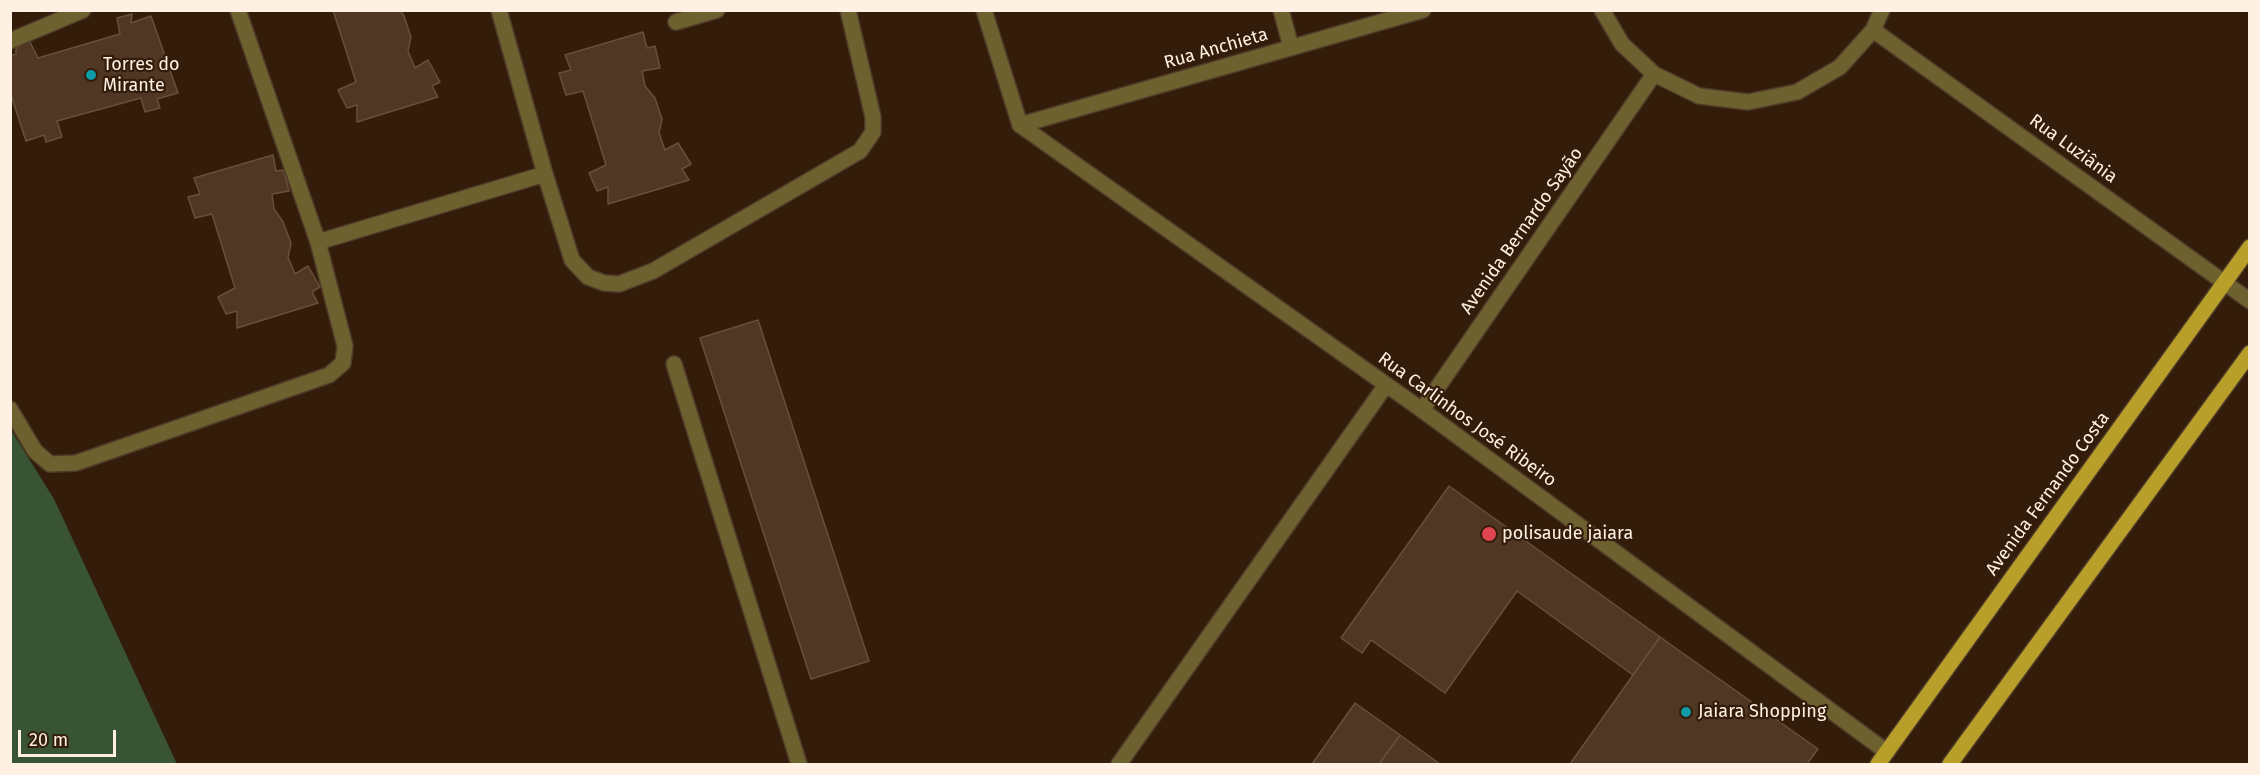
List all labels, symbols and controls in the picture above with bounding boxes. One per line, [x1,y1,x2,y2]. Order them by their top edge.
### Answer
street label: Rua Anchieta [1162,24,1270,74]
place label: Torres do Mirante [103,54,179,97]
marker: Torres do Mirante [84,68,98,82]
street label: Rua Luziânia [2025,110,2121,188]
street label: Avenida Bernardo Sayão [1456,143,1588,319]
street label: Rua Carlinhos José Ribeiro [1374,348,1560,492]
street label: Avenida Fernando Costa [1981,408,2115,580]
place label: polisaude jaiara [1502,523,1633,545]
marker: polisaude jaiara [1480,525,1498,543]
place label: Jaiara Shopping [1698,701,1826,723]
marker: Jaiara Shopping [1679,705,1693,719]
scale bar [21,718,118,756]
text: 20 m [29,729,68,751]

